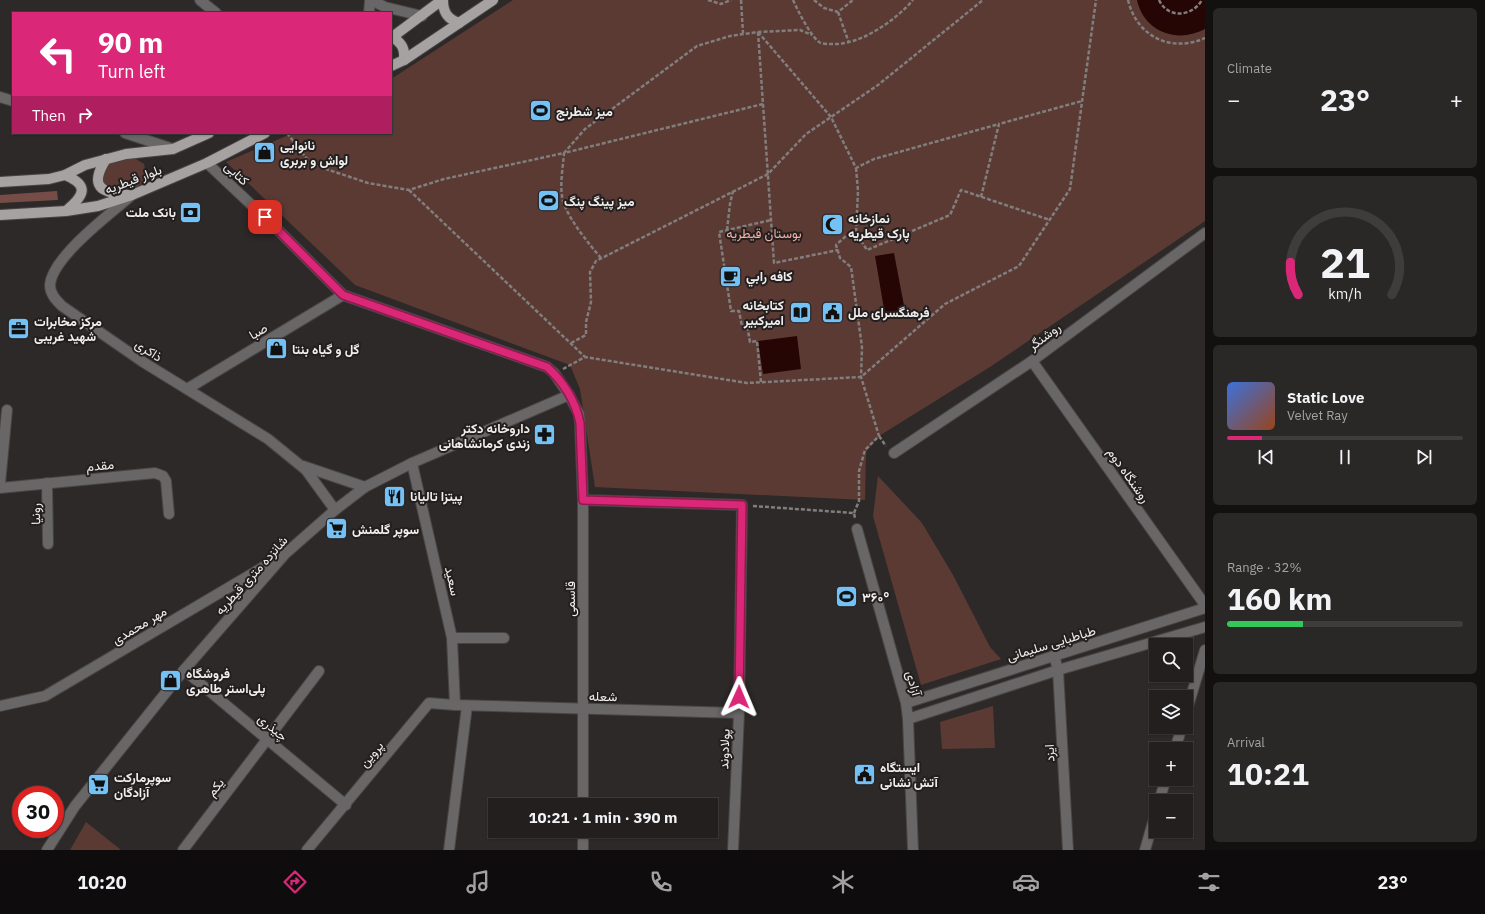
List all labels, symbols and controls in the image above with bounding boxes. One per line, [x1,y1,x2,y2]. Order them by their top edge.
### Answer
text: 90 m [98,24,163,61]
icon: left [32,28,84,80]
text: Turn left [98,60,166,83]
text: Climate [1227,60,1272,77]
text: 23° [1320,80,1370,119]
text: − [1227,85,1240,114]
text: + [1450,85,1463,114]
sports icon: میز شطرنج [528,98,554,124]
place label: میز شطرنج [556,103,613,121]
icon: right [74,104,96,126]
text: Then [32,106,66,125]
place label: نانوایی لواش و بربری [280,137,348,169]
shop icon: نانوایی لواش و بربری [252,139,278,165]
street label: کتابی [221,158,253,189]
street label: بلوار قیطریه [102,161,164,198]
sports icon: میز پینگ پنگ [536,188,562,214]
place label: میز پینگ پنگ [564,193,635,211]
bank icon: بانک ملت [178,199,204,225]
pin [248,200,282,234]
place label: بانک ملت [126,204,176,221]
icon: arrive [254,206,276,228]
place label: نمازخانه پارک قیطریه [848,210,910,243]
mosque icon: نمازخانه پارک قیطریه [820,212,846,238]
park label: بوستان قیطریه [726,225,802,242]
text: 21 [1320,234,1370,288]
cafe icon: كافه رابي [718,263,744,289]
place label: كافه رابي [746,268,793,287]
text: km/h [1328,283,1362,302]
place label: کتابخانه امیرکبیر [742,297,784,329]
library icon: کتابخانه امیرکبیر [787,299,813,325]
public building icon: فرهنگسرای ملل [819,299,845,325]
place label: فرهنگسرای ملل [848,304,930,321]
place label: مرکز مخابرات شهید غریبی [34,313,102,345]
office icon: مرکز مخابرات شهید غریبی [5,315,31,341]
street label: صبا [246,319,271,344]
street label: روشنگر [1024,319,1064,355]
street label: ذاکری [132,335,166,366]
shop icon: گل و گیاه بنتا [263,336,289,362]
place label: گل و گیاه بنتا [292,341,359,358]
text: Static Love [1287,388,1364,407]
text: Velvet Ray [1287,407,1348,424]
place label: داروخانه دکتر زندی کرمانشاهانی [439,420,530,452]
pharmacy icon: داروخانه دکتر زندی کرمانشاهانی [532,422,558,448]
street label: روشنگاه دوم [1103,444,1154,506]
icon: previous [1255,446,1277,468]
icon: pause [1334,446,1356,468]
icon: next [1413,446,1435,468]
street label: مقدم [85,456,115,475]
restaurant icon: پیتزا تالیانا [381,483,407,509]
place label: پیتزا تالیانا [410,488,463,506]
street label: رونیا [27,503,44,525]
supermarket icon: سوپر گلمنش [324,516,350,542]
place label: سوپر گلمنش [352,521,419,539]
street label: شانزده متری قیطریه [211,532,291,618]
text: Range · 32% [1227,559,1301,576]
street label: سعید [441,565,464,597]
text: 160 km [1227,579,1332,618]
street label: قاسمی [562,581,579,617]
sports icon: ۳۶۰° [833,584,859,610]
place label: ۳۶۰° [862,589,889,606]
street label: مهر محمدی [109,602,170,648]
street label: طباطبایی سلیمانی [1005,622,1098,665]
map controls [1149,638,1193,838]
button: search [1149,638,1193,682]
place label: فروشگاه پلی‌استر طاهری [186,665,265,698]
shop icon: فروشگاه پلی‌استر طاهری [157,667,183,693]
street label: آزادی [902,669,925,698]
position arrow [718,676,760,718]
street label: شعله [589,688,617,705]
button: layers [1149,690,1193,734]
street label: چیذری [254,710,291,746]
street label: پولادوند [715,728,735,770]
text: Arrival [1227,734,1265,751]
street label: پروین [356,738,388,772]
button: + [1149,742,1193,786]
street label: ایزد [1041,744,1058,762]
text: 10:21 [1227,754,1309,793]
place label: ایستگاه آتش نشانی [880,759,940,791]
public building icon: ایستگاه آتش نشانی [851,761,877,787]
place label: سوپرمارکت آزادگان [114,769,171,801]
supermarket icon: سوپرمارکت آزادگان [86,771,112,797]
street label: یکم [203,775,228,800]
speed limit sign: 30 [12,786,64,838]
button: − [1149,794,1193,838]
text: 10:21 · 1 min · 390 m [529,808,677,827]
icon: directions [281,868,309,896]
icon: music [464,868,492,896]
icon: phone [647,868,675,896]
icon: climate [829,868,857,896]
icon: car [1012,868,1040,896]
icon: filters [1195,868,1223,896]
text: 10:20 [77,871,127,894]
text: 23° [1378,871,1408,894]

